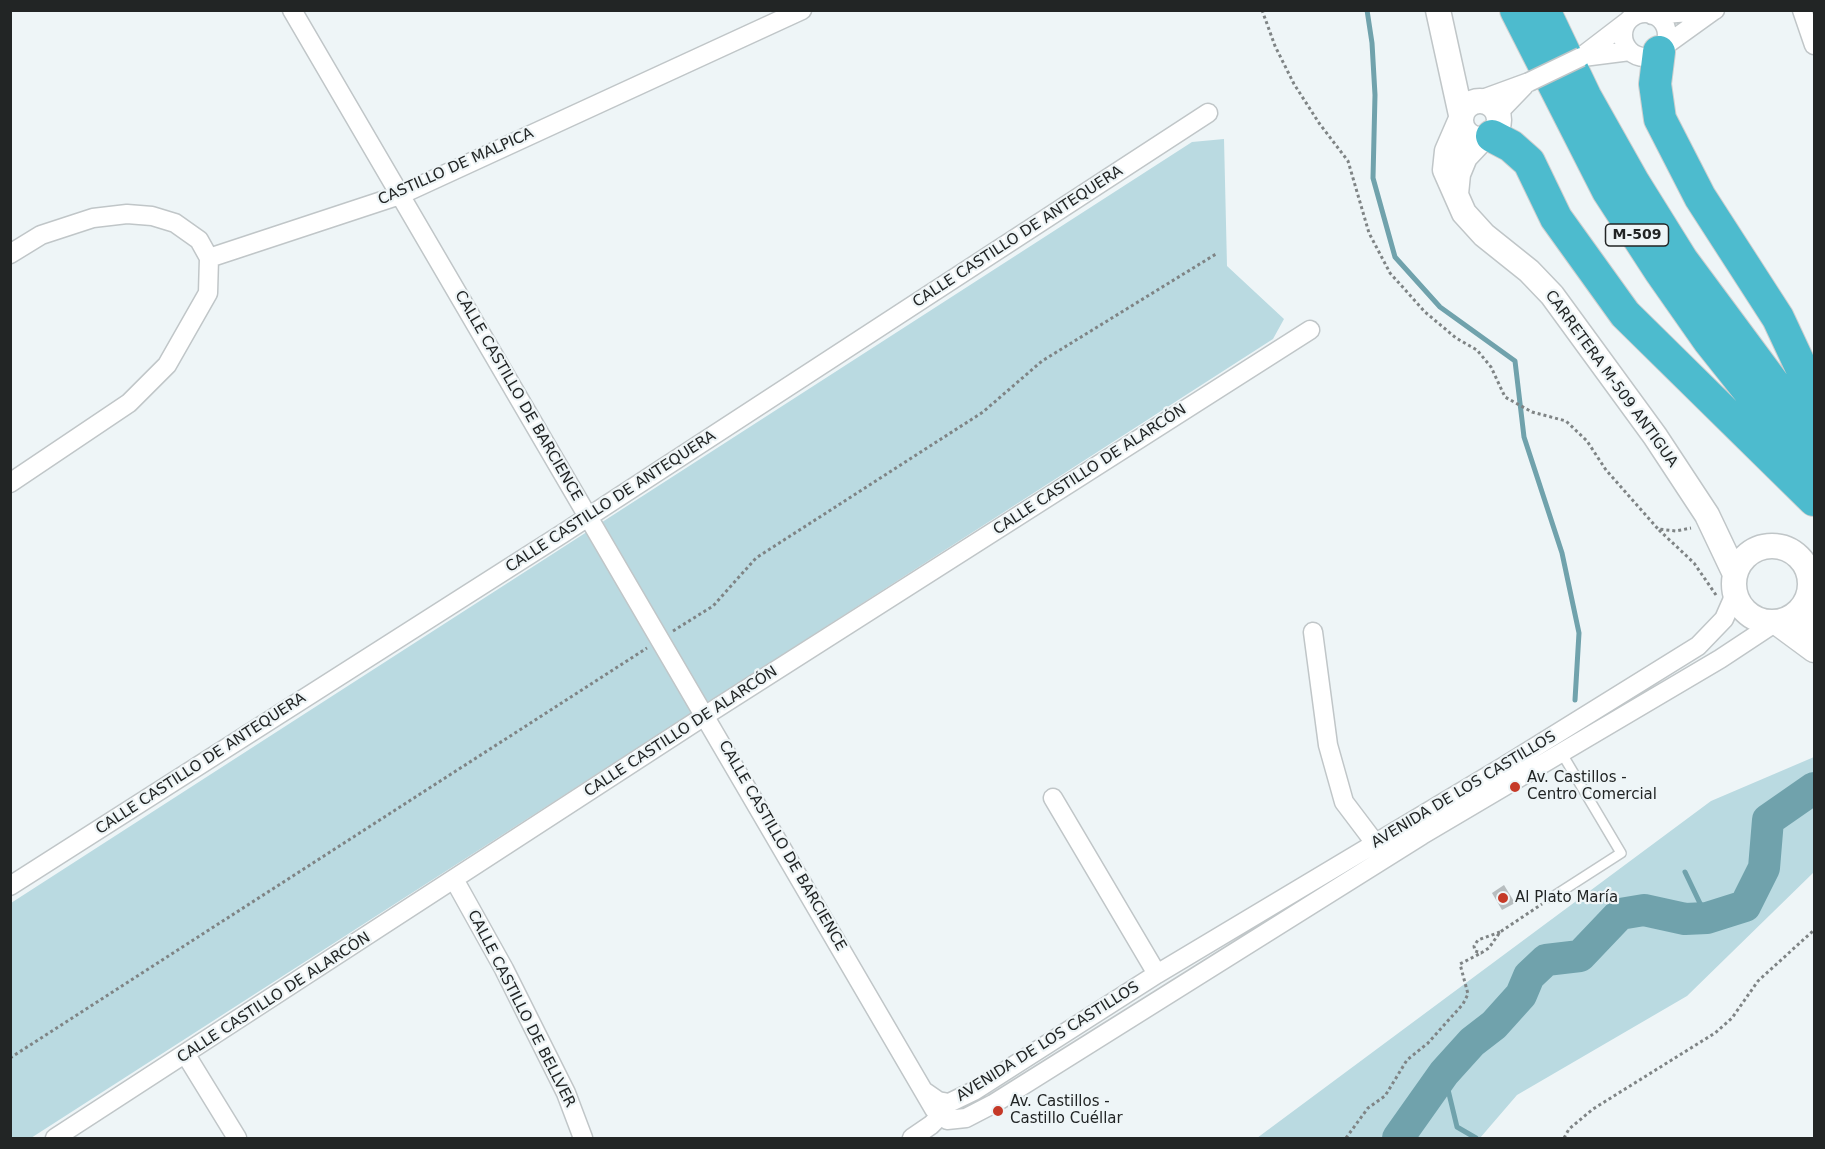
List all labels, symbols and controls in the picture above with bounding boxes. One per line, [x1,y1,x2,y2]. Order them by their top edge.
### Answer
street label: CASTILLO DE MALPICA [376,125,536,209]
street label: CALLE CASTILLO DE ANTEQUERA [910,162,1126,312]
road number: M-509 [1606,224,1668,246]
street label: CARRETERA M-509 ANTIGUA [1541,287,1681,471]
street label: CALLE CASTILLO DE BARCIENCE [450,288,586,504]
street label: CALLE CASTILLO DE ALARCÓN [990,401,1190,539]
street label: CALLE CASTILLO DE ANTEQUERA [503,427,719,577]
street label: CALLE CASTILLO DE ALARCÓN [581,663,781,801]
street label: CALLE CASTILLO DE ANTEQUERA [93,689,309,839]
street label: AVENIDA DE LOS CASTILLOS [1368,728,1560,852]
street label: CALLE CASTILLO DE BARCIENCE [714,738,850,954]
place label: Av. Castillos - Centro Comercial [1527,769,1657,804]
marker: Av. Castillos - Centro Comercial [1508,780,1522,794]
place label: Al Plato María [1515,889,1618,907]
marker: Al Plato María [1496,891,1510,905]
street label: CALLE CASTILLO DE BELLVER [463,907,579,1111]
street label: CALLE CASTILLO DE ALARCÓN [174,929,374,1067]
street label: AVENIDA DE LOS CASTILLOS [953,978,1143,1106]
place label: Av. Castillos - Castillo Cuéllar [1010,1093,1123,1128]
marker: Av. Castillos - Castillo Cuéllar [991,1104,1005,1118]

